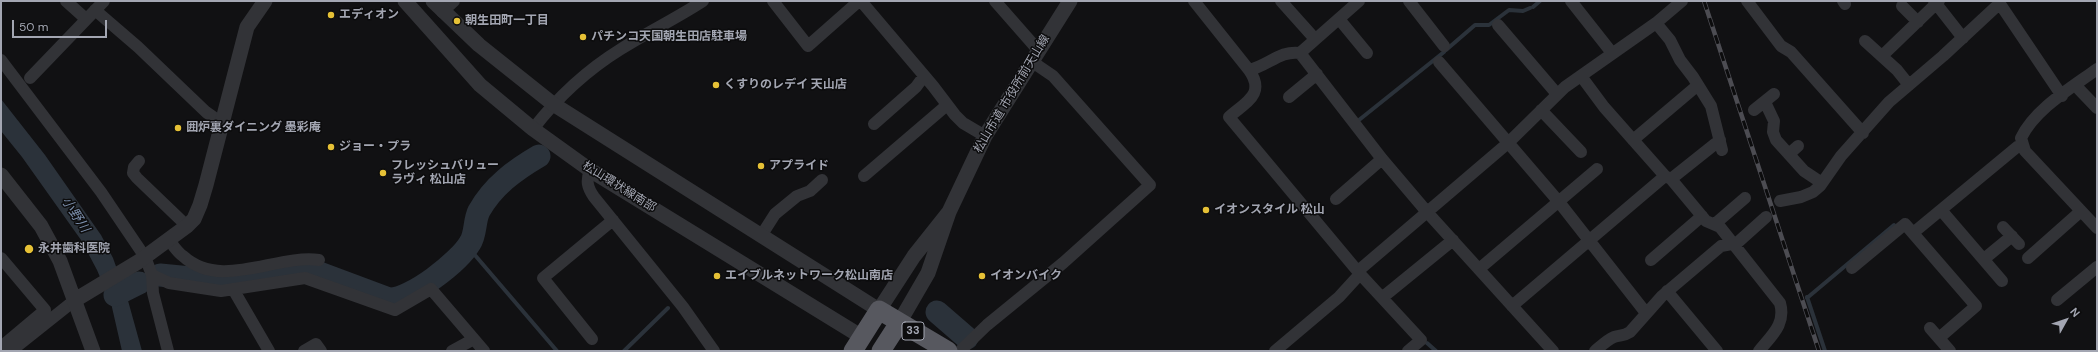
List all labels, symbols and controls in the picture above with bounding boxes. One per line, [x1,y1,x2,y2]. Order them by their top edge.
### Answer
place label: エディオン [339,8,399,22]
marker: エディオン [326,10,336,20]
scale bar [14,12,109,38]
place label: 朝生田町一丁目 [465,14,549,28]
marker: 朝生田町一丁目 [452,16,462,26]
text: 50 m [19,19,48,35]
place label: パチンコ天国朝生田店駐車場 [591,30,747,44]
marker: パチンコ天国朝生田店駐車場 [578,32,588,42]
street label: 松山市道 市役所前天山線 [971,32,1053,156]
place label: くすりのレデイ 天山店 [724,78,847,92]
marker: くすりのレデイ 天山店 [711,80,721,90]
place label: 囲炉裏ダイニング 墨彩庵 [186,121,321,135]
marker: 囲炉裏ダイニング 墨彩庵 [173,123,183,133]
place label: ジョー・プラ [339,140,411,154]
marker: ジョー・プラ [326,142,336,152]
place label: フレッシュバリュー ラヴィ 松山店 [391,159,499,187]
street label: 松山環状線南部 [580,159,658,215]
place label: アプライド [769,159,829,173]
marker: アプライド [756,161,766,171]
marker: フレッシュバリュー ラヴィ 松山店 [378,168,388,178]
water label: 小野川 [58,194,92,236]
place label: イオンスタイル 松山 [1214,203,1325,217]
marker: イオンスタイル 松山 [1201,205,1211,215]
place label: 永井歯科医院 [38,242,110,256]
marker: 永井歯科医院 [23,243,35,255]
place label: エイブルネットワーク松山南店 [725,269,893,283]
place label: イオンバイク [990,269,1062,283]
marker: エイブルネットワーク松山南店 [712,271,722,281]
marker: イオンバイク [977,271,987,281]
north arrow [2046,300,2086,340]
text: N [2067,305,2083,320]
road number: 33 [902,322,924,340]

